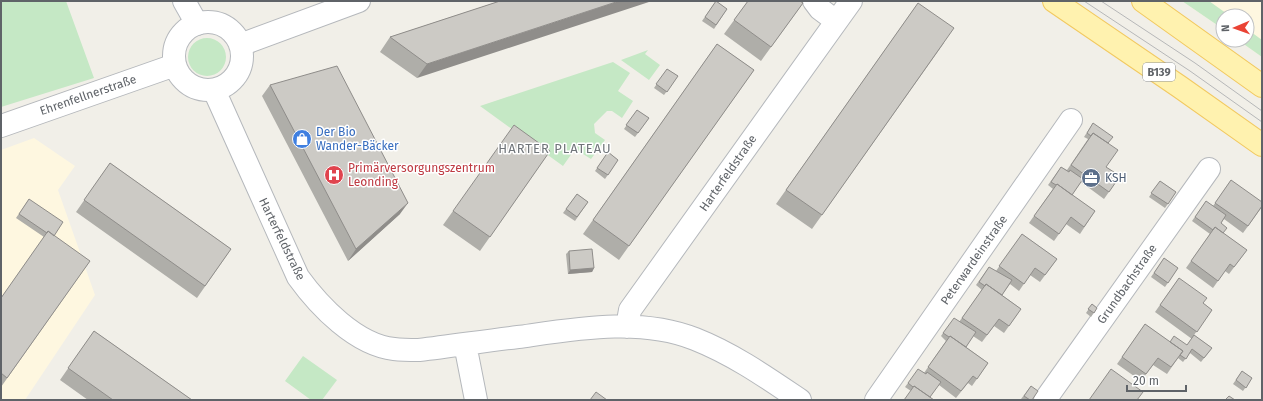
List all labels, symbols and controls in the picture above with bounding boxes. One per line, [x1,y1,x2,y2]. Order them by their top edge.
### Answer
north arrow [1215,8,1255,48]
text: N [1219,24,1232,32]
road number: B139 [1143,63,1175,81]
street label: Ehrenfellnerstraße [38,72,138,118]
place label: Der Bio Wander-Bäcker [316,125,399,153]
shop icon: Der Bio Wander-Bäcker [291,128,313,150]
street label: Harterfeldstraße [696,132,760,214]
district label: HARTER PLATEAU [498,141,612,156]
place label: Primärversorgungszentrum Leonding [348,161,495,189]
hospital icon: Primärversorgungszentrum Leonding [323,164,345,186]
office icon: KSH [1080,167,1102,189]
place label: KSH [1105,171,1127,185]
street label: Harterfeldstraße [256,195,308,283]
street label: Peterwardeinstraße [938,212,1010,308]
street label: Grundbachstraße [1094,241,1160,327]
scale bar [1127,367,1186,393]
text: 20 m [1133,374,1159,388]

